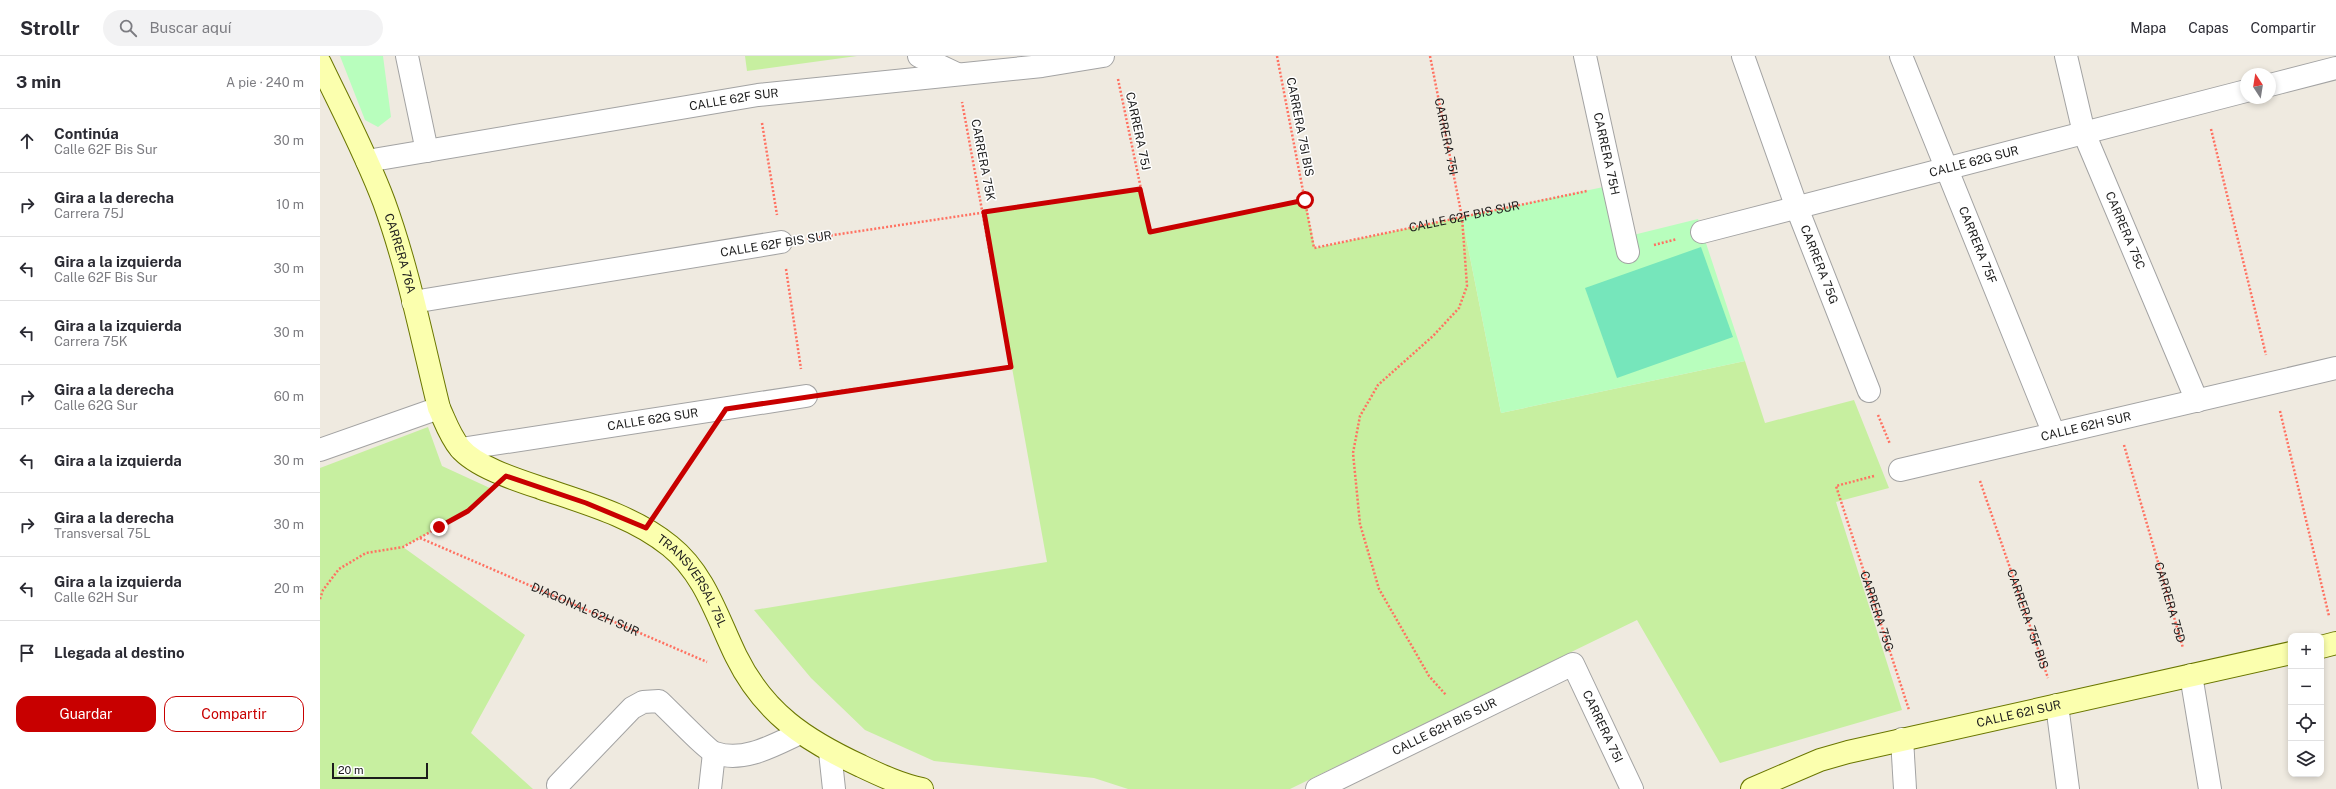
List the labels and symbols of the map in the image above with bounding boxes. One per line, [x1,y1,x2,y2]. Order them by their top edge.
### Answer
north arrow [2240,68,2276,104]
street label: CARRERA 75I BIS [1284,76,1316,178]
street label: CALLE 62F SUR [688,86,779,113]
street label: CARRERA 75J [1123,91,1153,171]
street label: CARRERA 75I [1431,97,1460,176]
street label: CARRERA 75H [1591,111,1622,196]
street label: CARRERA 75K [968,118,998,202]
street label: CALLE 62G SUR [1928,143,2020,180]
street label: CARRERA 75C [2103,190,2148,272]
route start [1296,191,1314,209]
street label: CALLE 62F BIS SUR [1408,198,1521,235]
street label: CARRERA 75F [1956,204,1999,286]
street label: CARRERA 76A [382,211,418,296]
street label: CARRERA 75G [1797,223,1841,306]
street label: CALLE 62F BIS SUR [719,228,833,260]
street label: CALLE 62G SUR [606,406,699,433]
street label: CALLE 62H SUR [2039,409,2132,444]
route end [430,518,448,536]
street label: TRANSVERSAL 75L [654,532,729,630]
street label: CARRERA 75D [2151,561,2188,644]
street label: CARRERA 75F BIS [2004,567,2051,671]
street label: CARRERA 75G [1857,569,1896,653]
street label: DIAGONAL 62H SUR [529,580,641,639]
street label: CARRERA 75I [1579,688,1626,765]
street label: CALLE 62H BIS SUR [1390,695,1499,758]
street label: CALLE 62I SUR [1975,698,2062,730]
scale bar [332,761,428,780]

